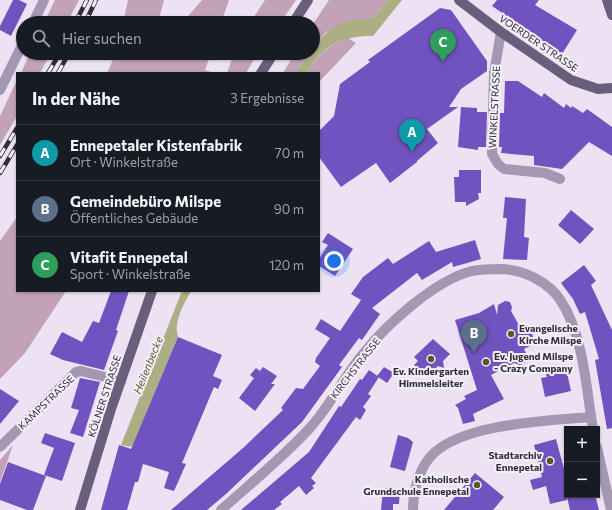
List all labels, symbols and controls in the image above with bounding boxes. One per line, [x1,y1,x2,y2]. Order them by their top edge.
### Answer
street label: VOERDER STRASSE [497,12,581,74]
search box [16,16,320,60]
icon: search [30,27,52,49]
text: Hier suchen [62,29,142,47]
pin: C [430,29,456,62]
street label: WINKELSTRASSE [486,66,502,148]
text: In der Nähe [32,88,120,109]
text: 3 Ergebnisse [230,90,304,106]
pin: A [399,119,425,152]
text: Ennepetaler Kistenfabrik [70,136,242,154]
text: A [40,145,50,161]
text: 70 m [275,145,304,161]
text: Ort · Winkelstraße [70,154,178,170]
text: Gemeindebüro Milspe [70,192,221,210]
text: B [41,201,49,217]
text: 90 m [274,201,304,217]
text: Öffentliches Gebäude [70,210,198,226]
text: Vitafit Ennepetal [70,248,188,266]
your location [324,251,344,271]
text: C [41,257,49,273]
text: 120 m [269,257,304,273]
text: Sport · Winkelstraße [70,266,190,282]
pin: B [461,320,487,353]
place label: Evangelische Kirche Milspe [519,322,582,346]
marker: Evangelische Kirche Milspe [506,329,516,339]
water label: Heilenbecke [130,334,165,396]
street label: KIRCHSTRASSE [328,335,382,401]
place label: Ev. Jugend Milspe - Crazy Company [494,350,573,374]
street label: KÖLNER STRASSE [85,353,123,439]
marker: Ev. Kindergarten Himmelsleiter [426,354,436,364]
marker: Ev. Jugend Milspe - Crazy Company [481,357,491,367]
place label: Ev. Kindergarten Himmelsleiter [393,365,469,389]
street label: KAMPSTRASSE [16,372,76,432]
map controls [564,426,600,498]
button: + [564,426,600,462]
place label: Stadtarchiv Ennepetal [488,449,543,473]
marker: Stadtarchiv Ennepetal [545,456,555,466]
button: − [564,462,600,498]
place label: Katholische Grundschule Ennepetal [363,473,469,497]
marker: Katholische Grundschule Ennepetal [472,480,482,490]

